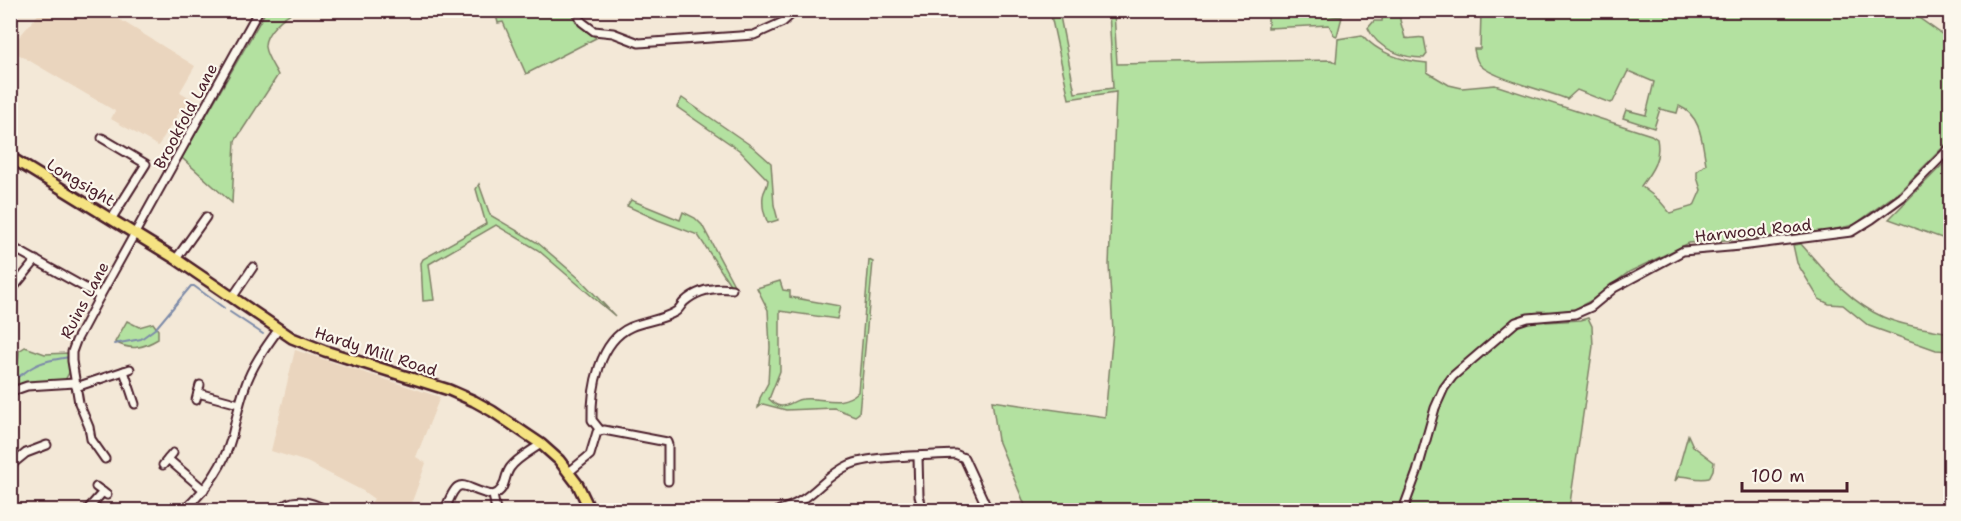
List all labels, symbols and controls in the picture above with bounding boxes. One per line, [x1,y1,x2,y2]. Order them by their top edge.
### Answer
street label: Brookfold Lane [149,60,222,173]
street label: Longsight [43,154,119,211]
street label: Harwood Road [1693,214,1813,247]
street label: Ruins Lane [55,258,114,342]
street label: Hardy Mill Road [312,322,440,381]
scale bar [1742,455,1847,493]
text: 100 m [1751,464,1805,488]

